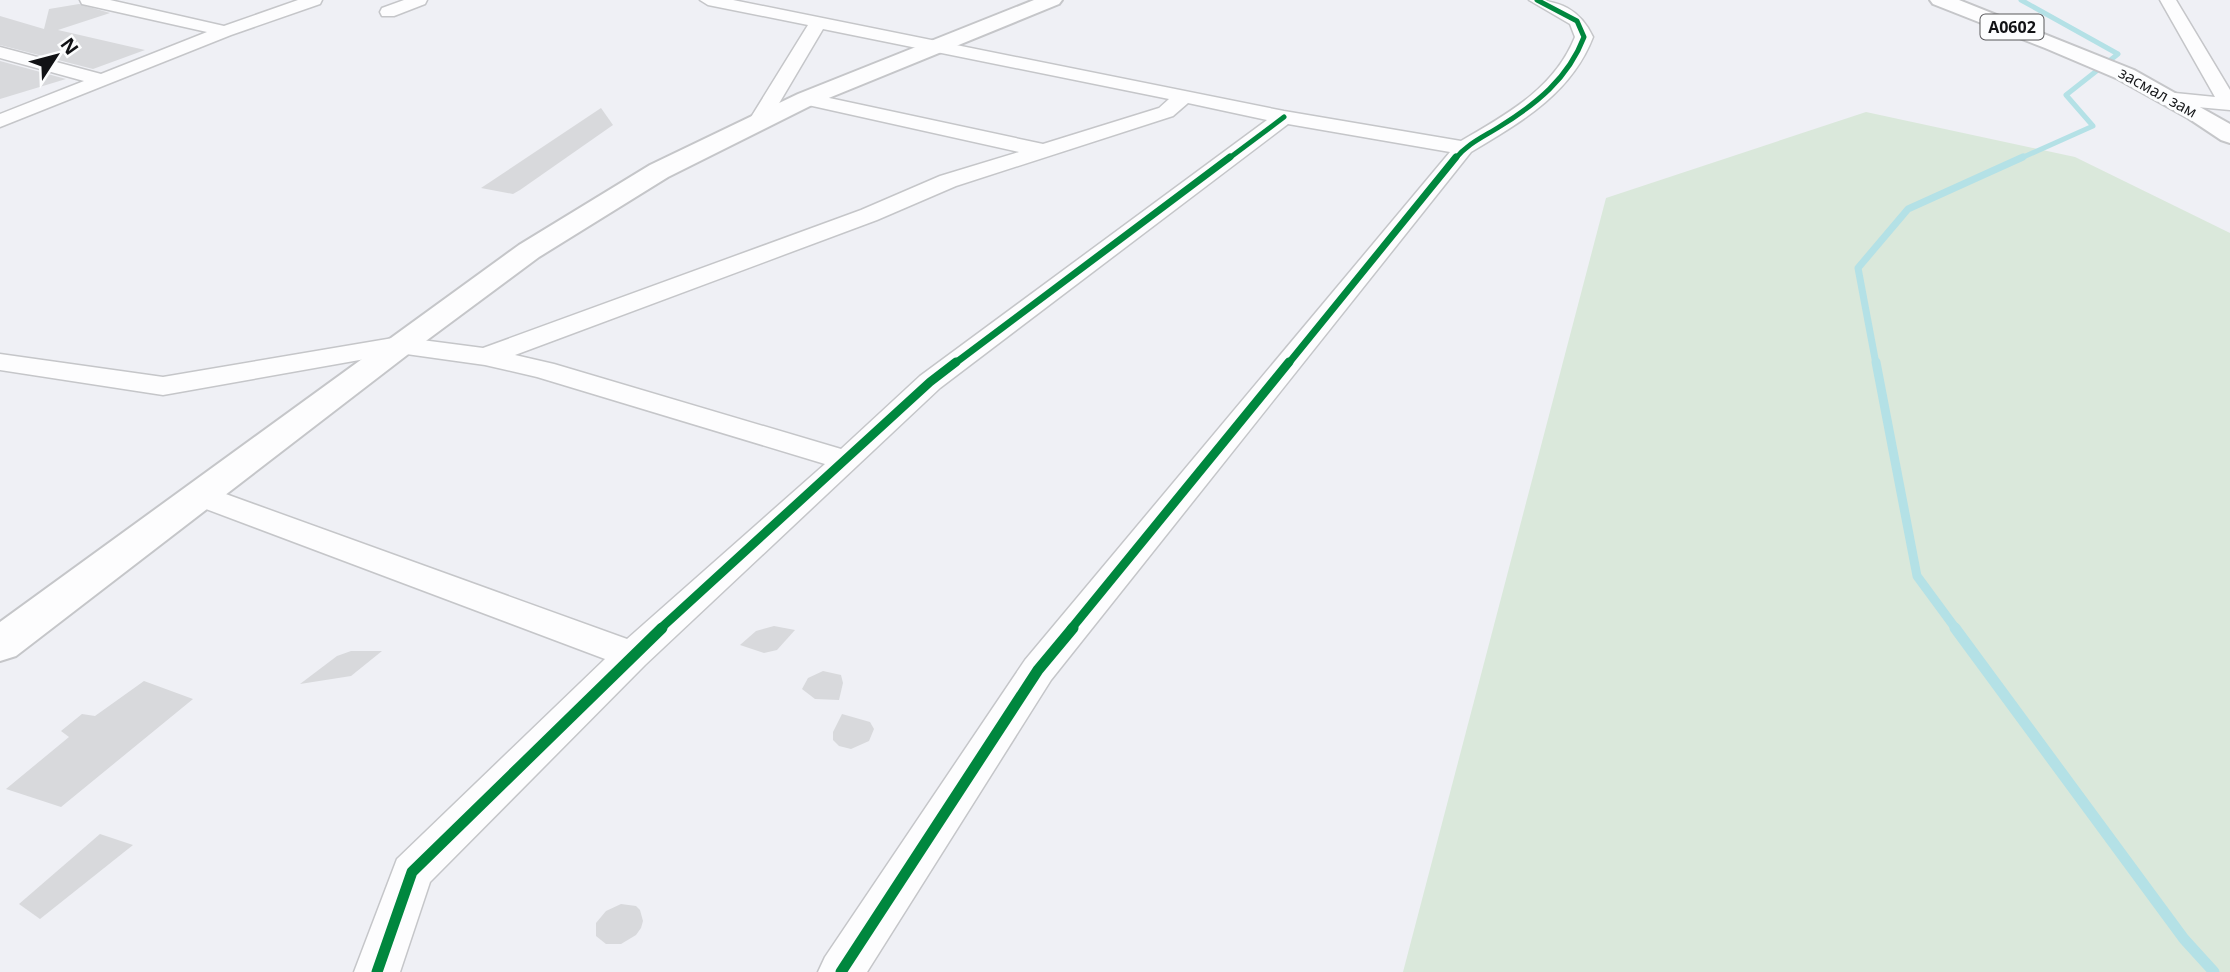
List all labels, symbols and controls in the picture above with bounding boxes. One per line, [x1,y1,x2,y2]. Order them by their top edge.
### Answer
road number: A0602 [1980,15,2044,40]
north arrow [21,21,91,91]
text: N [55,32,85,60]
street label: засмал зам [2115,61,2201,123]

